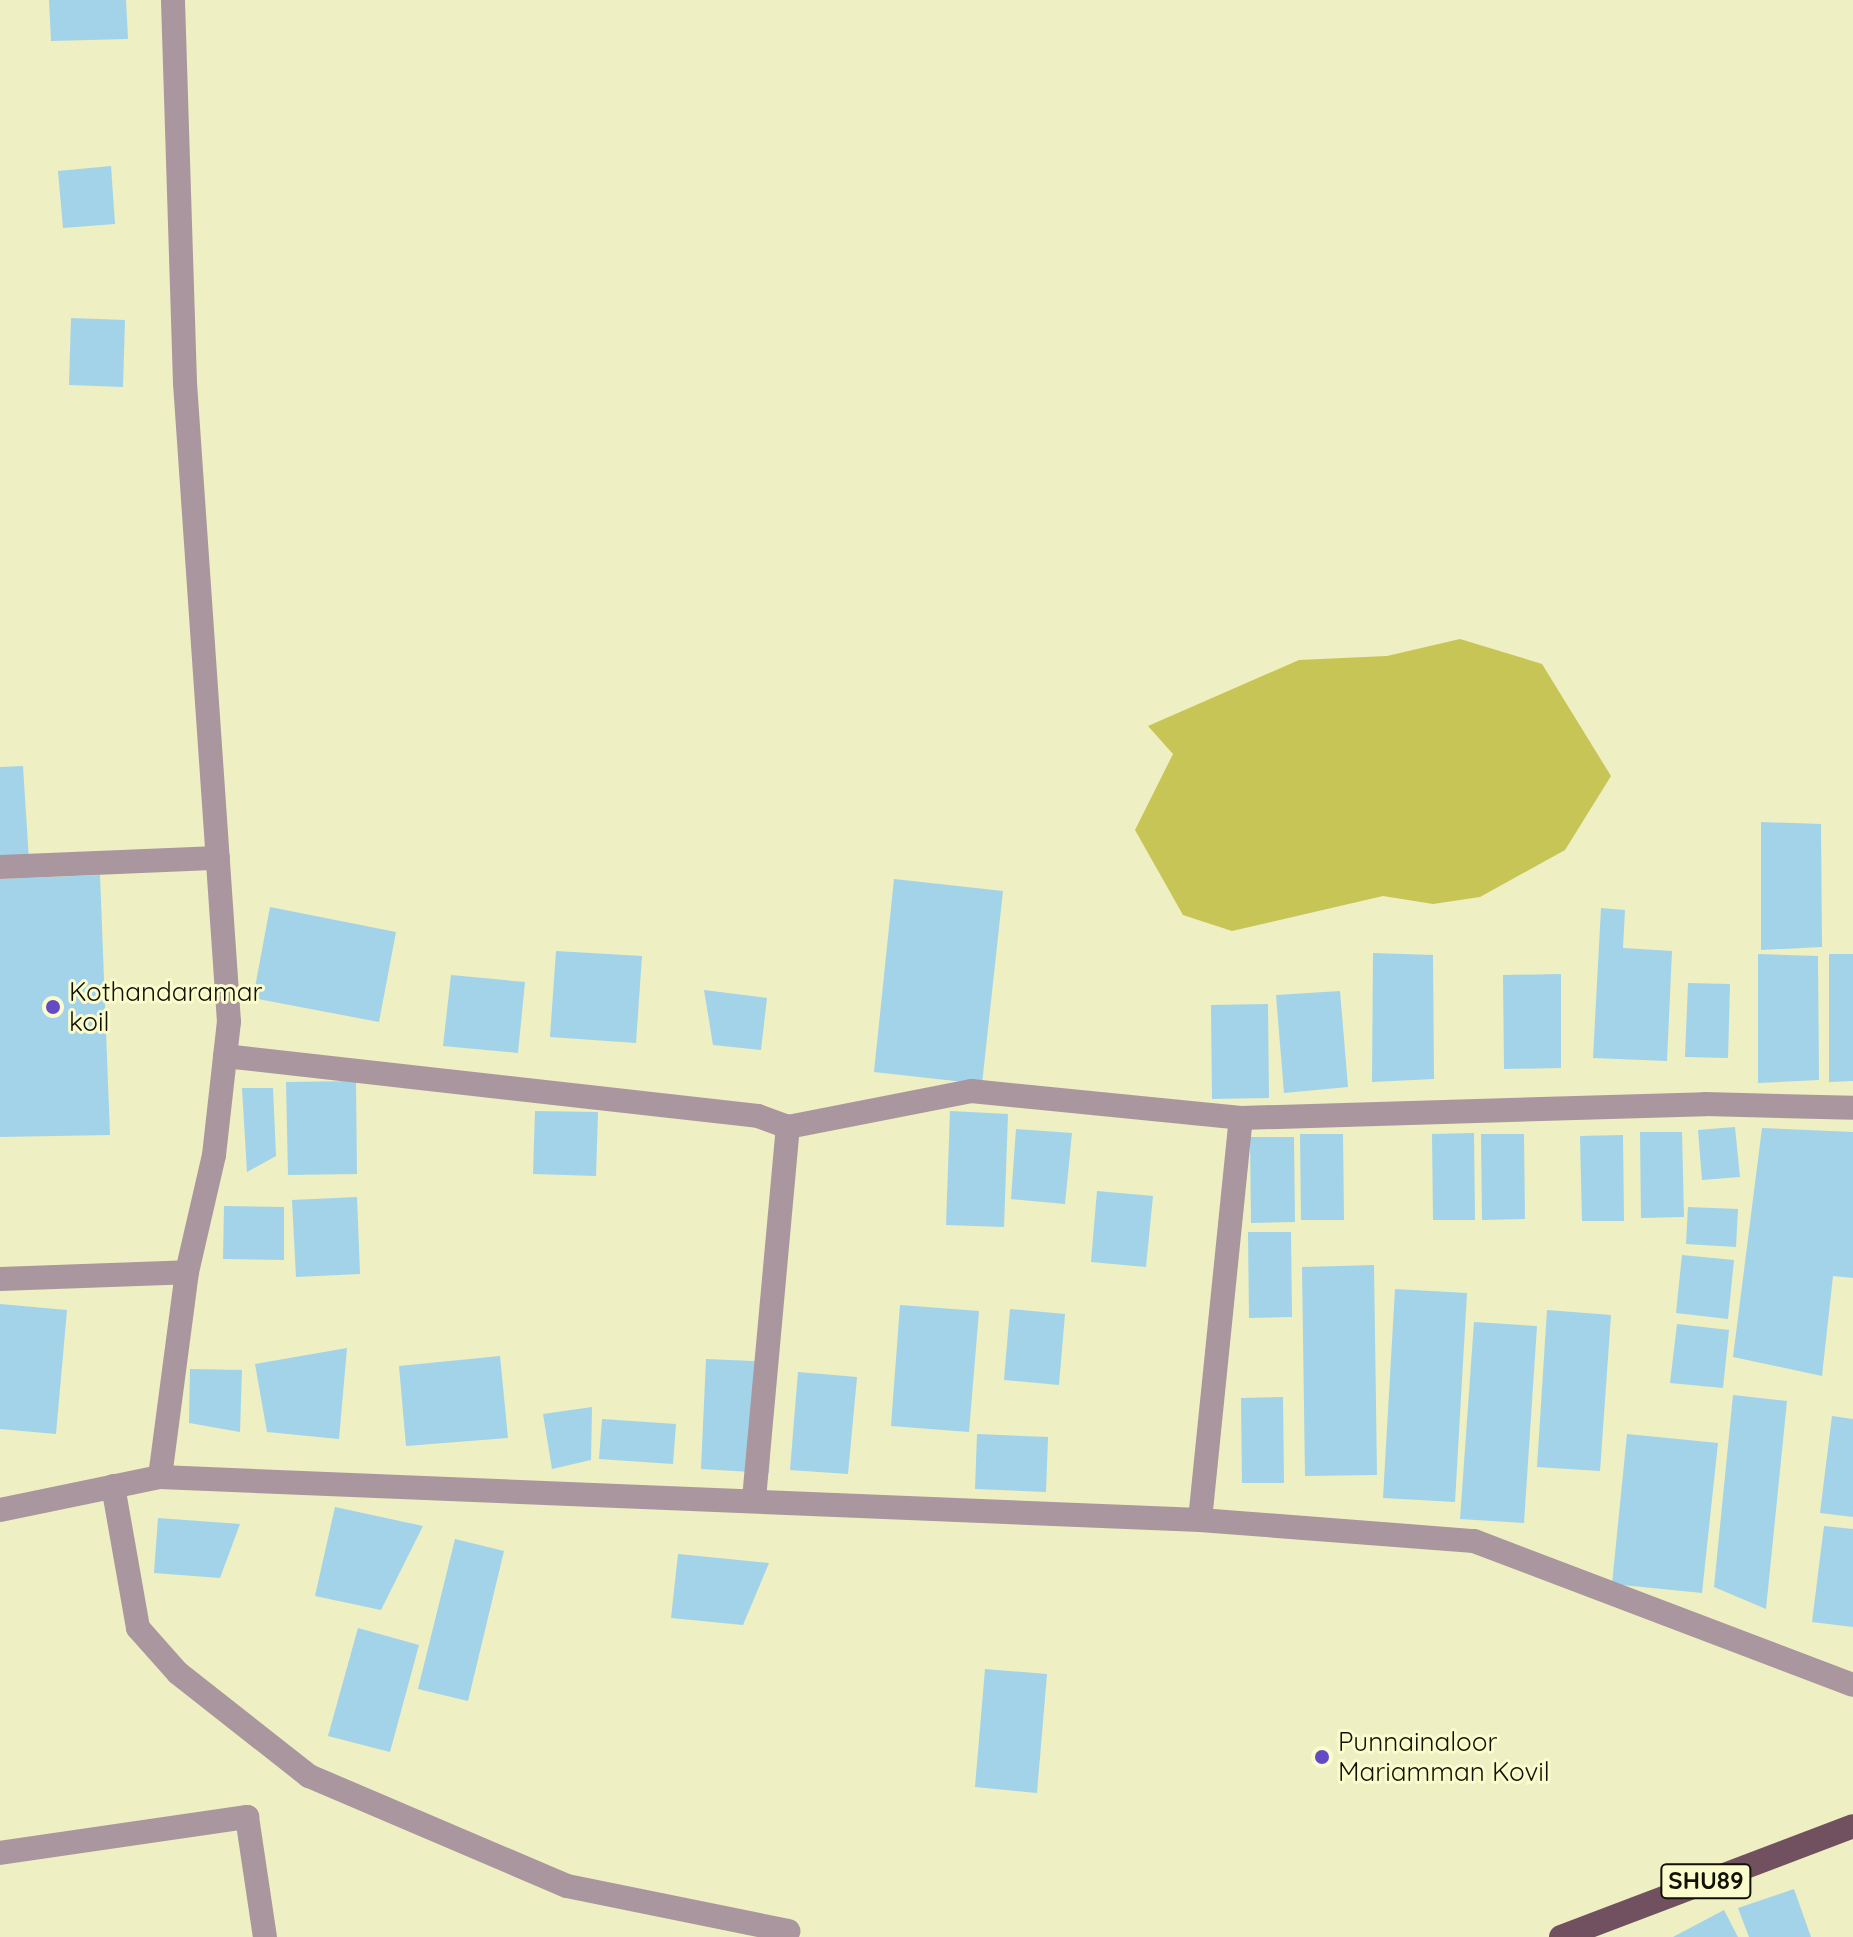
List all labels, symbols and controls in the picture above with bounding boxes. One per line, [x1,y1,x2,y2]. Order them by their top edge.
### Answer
place label: Kothandaramar koil [69,976,263,1038]
marker: Kothandaramar koil [44,998,62,1016]
place label: Punnainaloor Mariamman Kovil [1338,1726,1550,1788]
marker: Punnainaloor Mariamman Kovil [1313,1748,1331,1766]
road number: SHU89 [1660,1861,1752,1901]

